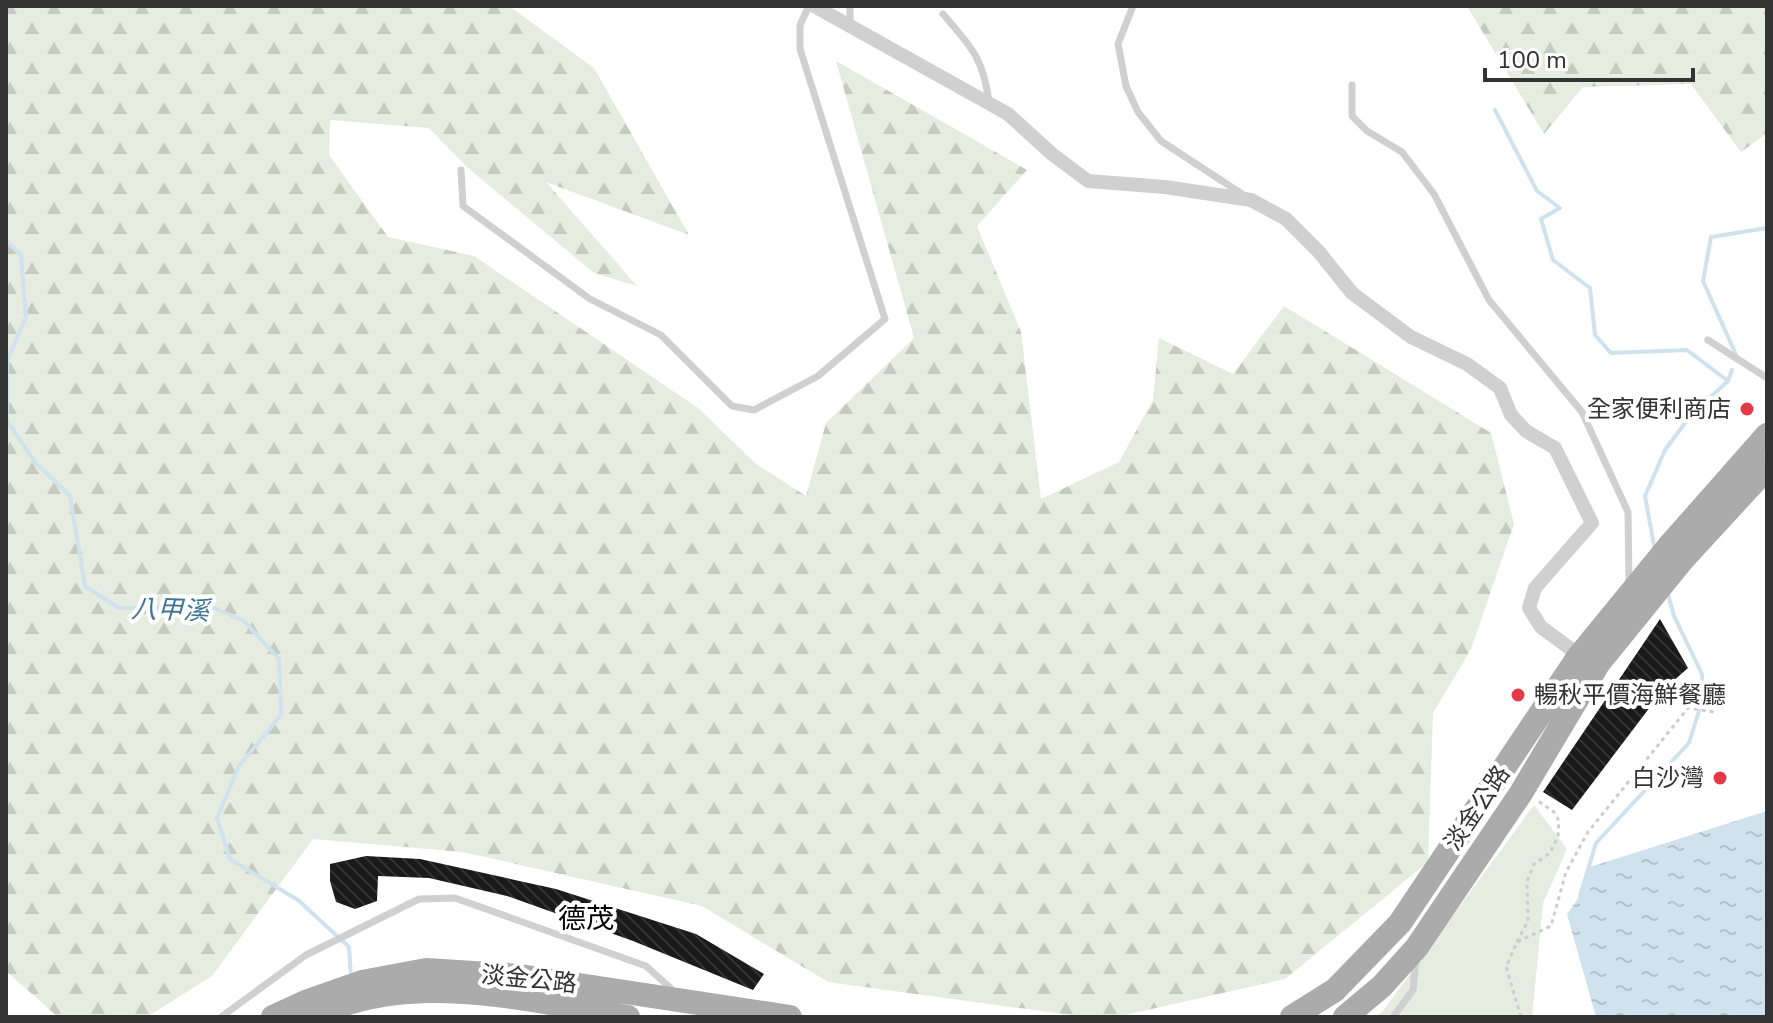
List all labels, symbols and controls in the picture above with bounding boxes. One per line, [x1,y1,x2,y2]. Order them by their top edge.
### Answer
scale bar [1485,32,1693,82]
text: 100 m [1497,44,1567,76]
place label: 全家便利商店 [1587,393,1731,425]
marker: 全家便利商店 [1738,400,1756,418]
water label: 八甲溪 [130,591,214,629]
place label: 暢秋平價海鮮餐廳 [1534,679,1726,711]
marker: 暢秋平價海鮮餐廳 [1509,686,1527,704]
street label: 淡金公路 [1437,759,1517,857]
place label: 白沙灣 [1632,762,1704,794]
marker: 白沙灣 [1711,769,1729,787]
district label: 德茂 [558,900,614,938]
street label: 淡金公路 [480,958,578,1000]

